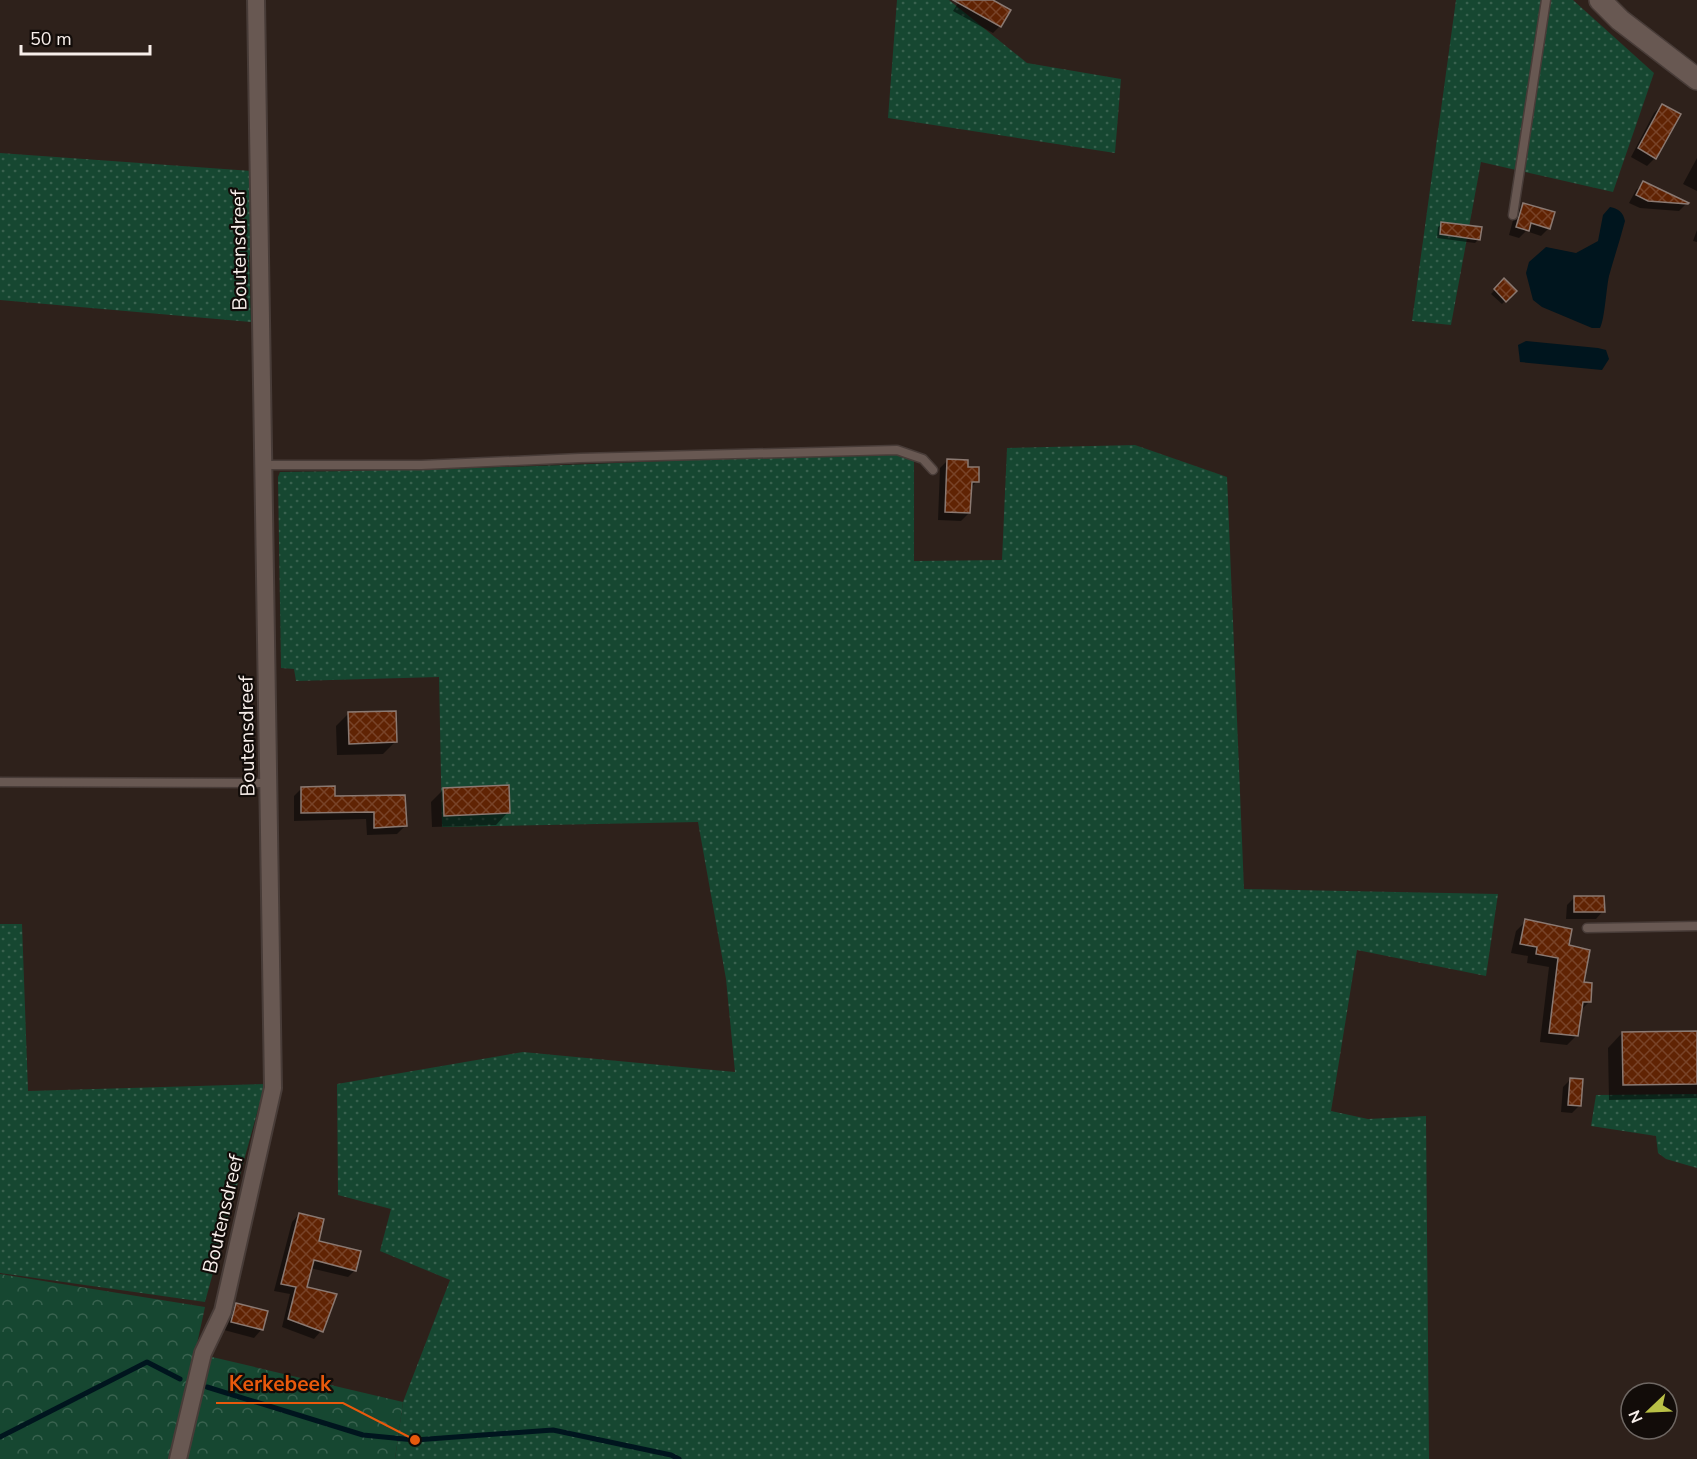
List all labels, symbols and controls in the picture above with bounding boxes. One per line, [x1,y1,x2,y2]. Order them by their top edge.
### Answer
scale bar [21,18,150,56]
text: 50 m [30,27,72,51]
street label: Boutensdreef [224,189,254,311]
street label: Boutensdreef [232,675,262,797]
street label: Boutensdreef [196,1152,250,1276]
callout: Kerkebeek [216,1364,343,1403]
text: Kerkebeek [229,1370,332,1398]
north arrow [1619,1381,1679,1441]
text: N [1624,1407,1649,1426]

